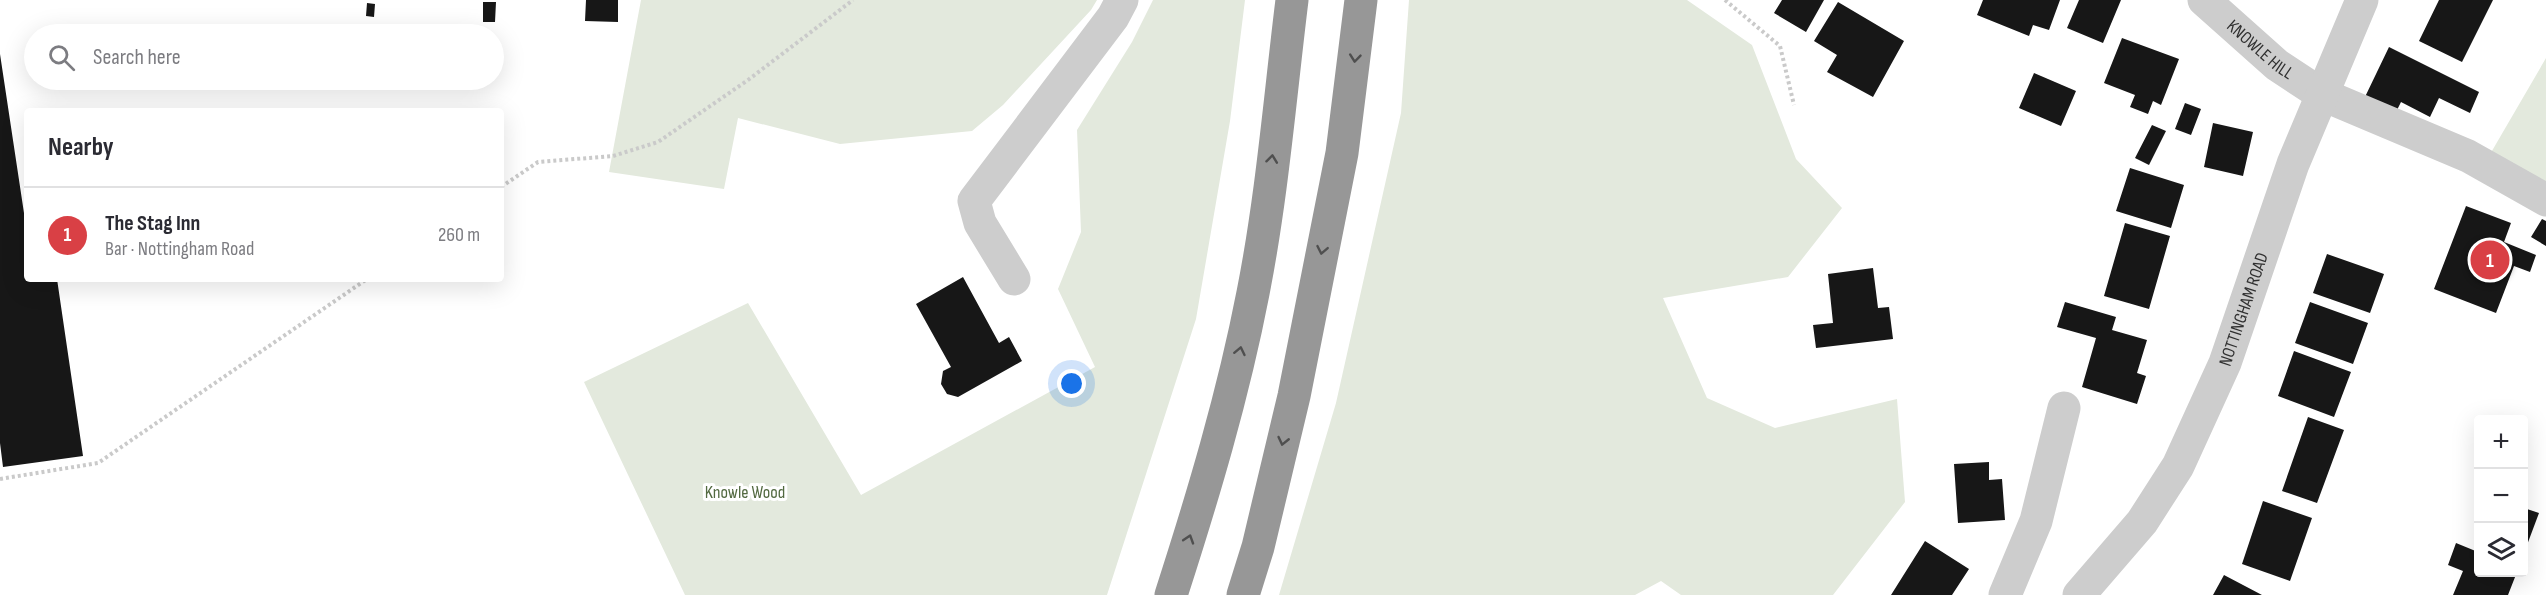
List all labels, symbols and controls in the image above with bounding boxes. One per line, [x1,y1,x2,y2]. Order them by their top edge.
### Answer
street label: KNOWLE HILL [2223,15,2298,84]
search box [24,24,504,90]
icon: search [45,41,78,74]
text: Search here [93,44,180,71]
one-way arrow [1349,54,1362,63]
text: Nearby [48,132,114,163]
one-way arrow [1265,155,1278,164]
text: The Stag Inn [105,210,200,237]
text: 1 [64,223,71,247]
text: 260 m [438,223,480,247]
text: Bar · Nottingham Road [105,237,254,261]
pin: 1 [2470,238,2510,282]
one-way arrow [1317,245,1330,255]
street label: NOTTINGHAM ROAD [2214,250,2272,369]
one-way arrow [1233,347,1246,357]
your location [1057,369,1086,398]
map controls [2474,415,2528,577]
button: + [2474,415,2528,469]
one-way arrow [1277,436,1290,446]
button: − [2474,469,2528,523]
park label: Knowle Wood [705,482,785,503]
button: layers [2474,523,2528,577]
one-way arrow [1182,534,1194,545]

